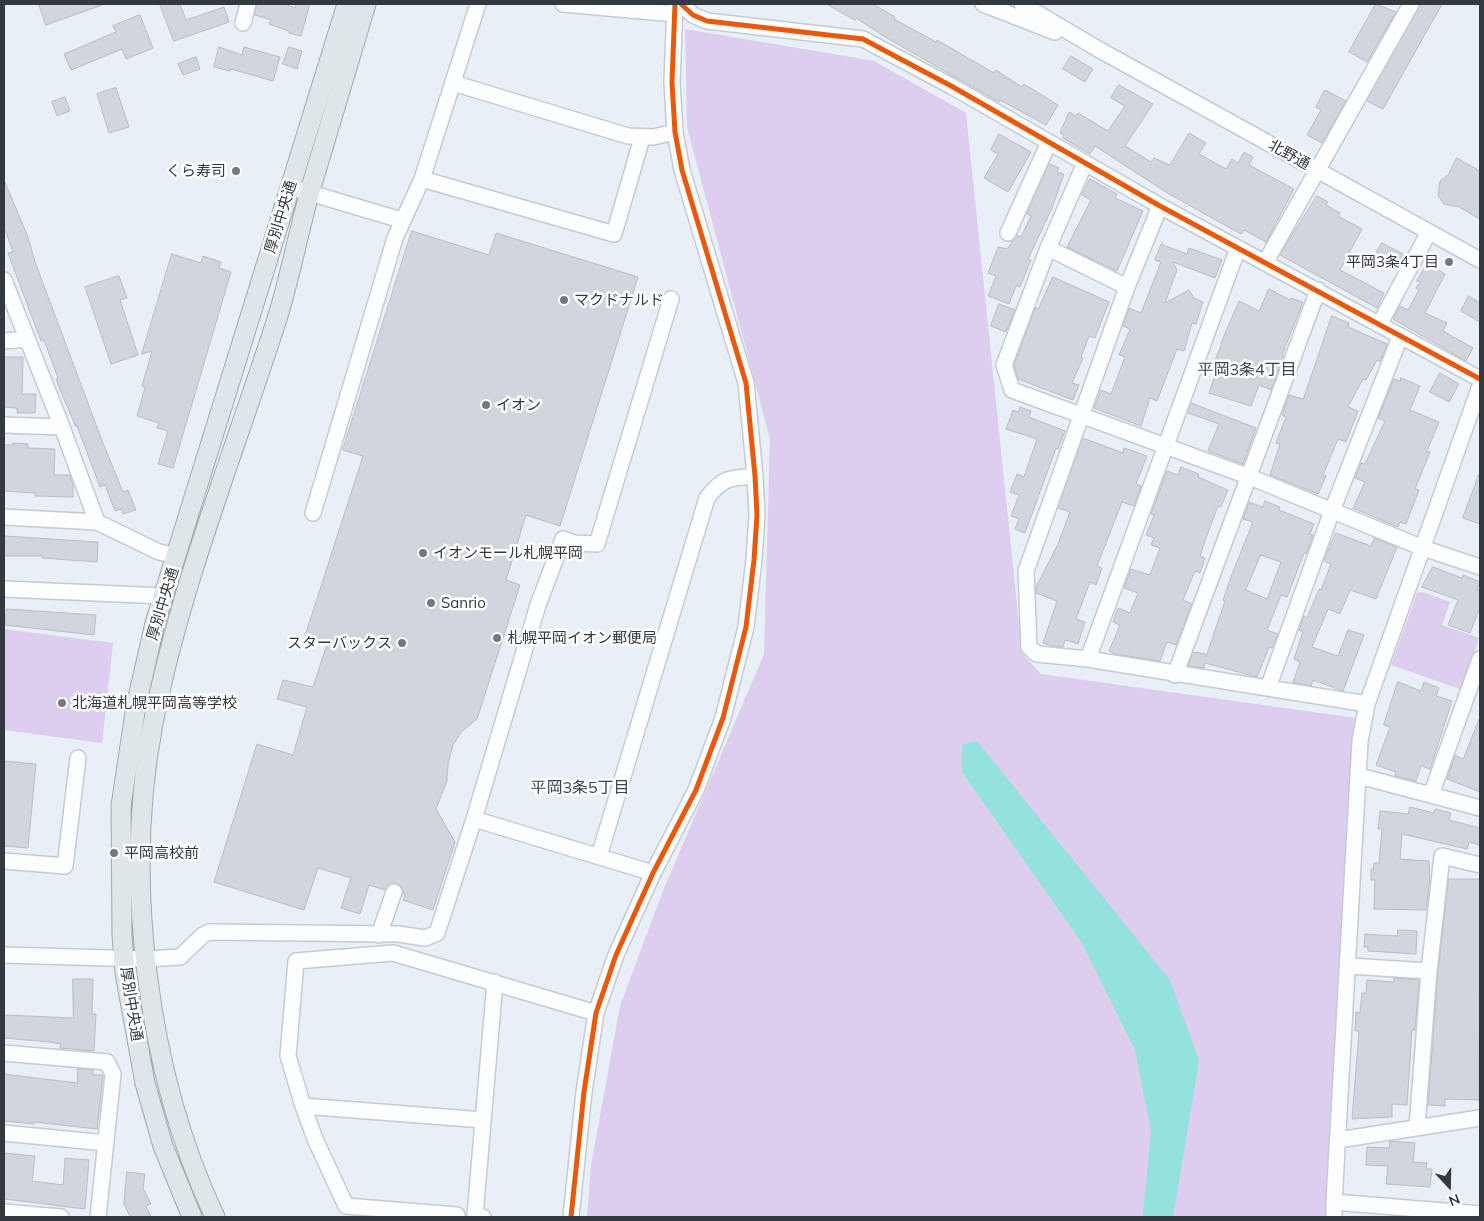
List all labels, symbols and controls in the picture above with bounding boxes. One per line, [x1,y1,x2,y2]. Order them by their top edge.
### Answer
street label: 北野通 [1265,136,1313,174]
place label: くら寿司 [166,162,226,180]
marker: くら寿司 [230,165,242,177]
street label: 厚別中央通 [261,179,301,255]
place label: 平岡3条4丁目 [1346,253,1439,271]
marker: 平岡3条4丁目 [1443,256,1455,268]
place label: マクドナルド [574,291,664,309]
marker: マクドナルド [558,294,570,306]
district label: 平岡3条4丁目 [1197,360,1297,380]
place label: イオン [496,396,541,414]
marker: イオン [480,399,492,411]
place label: イオンモール札幌平岡 [433,544,583,562]
marker: イオンモール札幌平岡 [417,547,429,559]
street label: 厚別中央通 [143,566,183,642]
place label: Sanrio [441,594,486,612]
marker: Sanrio [425,597,437,609]
place label: 札幌平岡イオン郵便局 [507,629,657,647]
marker: 札幌平岡イオン郵便局 [491,632,503,644]
place label: スターバックス [287,634,392,652]
marker: スターバックス [396,637,408,649]
place label: 北海道札幌平岡高等学校 [72,694,237,712]
marker: 北海道札幌平岡高等学校 [56,697,68,709]
district label: 平岡3条5丁目 [530,778,630,798]
place label: 平岡高校前 [124,844,199,862]
marker: 平岡高校前 [108,847,120,859]
street label: 厚別中央通 [116,966,146,1042]
north arrow [1424,1161,1474,1211]
text: N [1446,1190,1463,1210]

